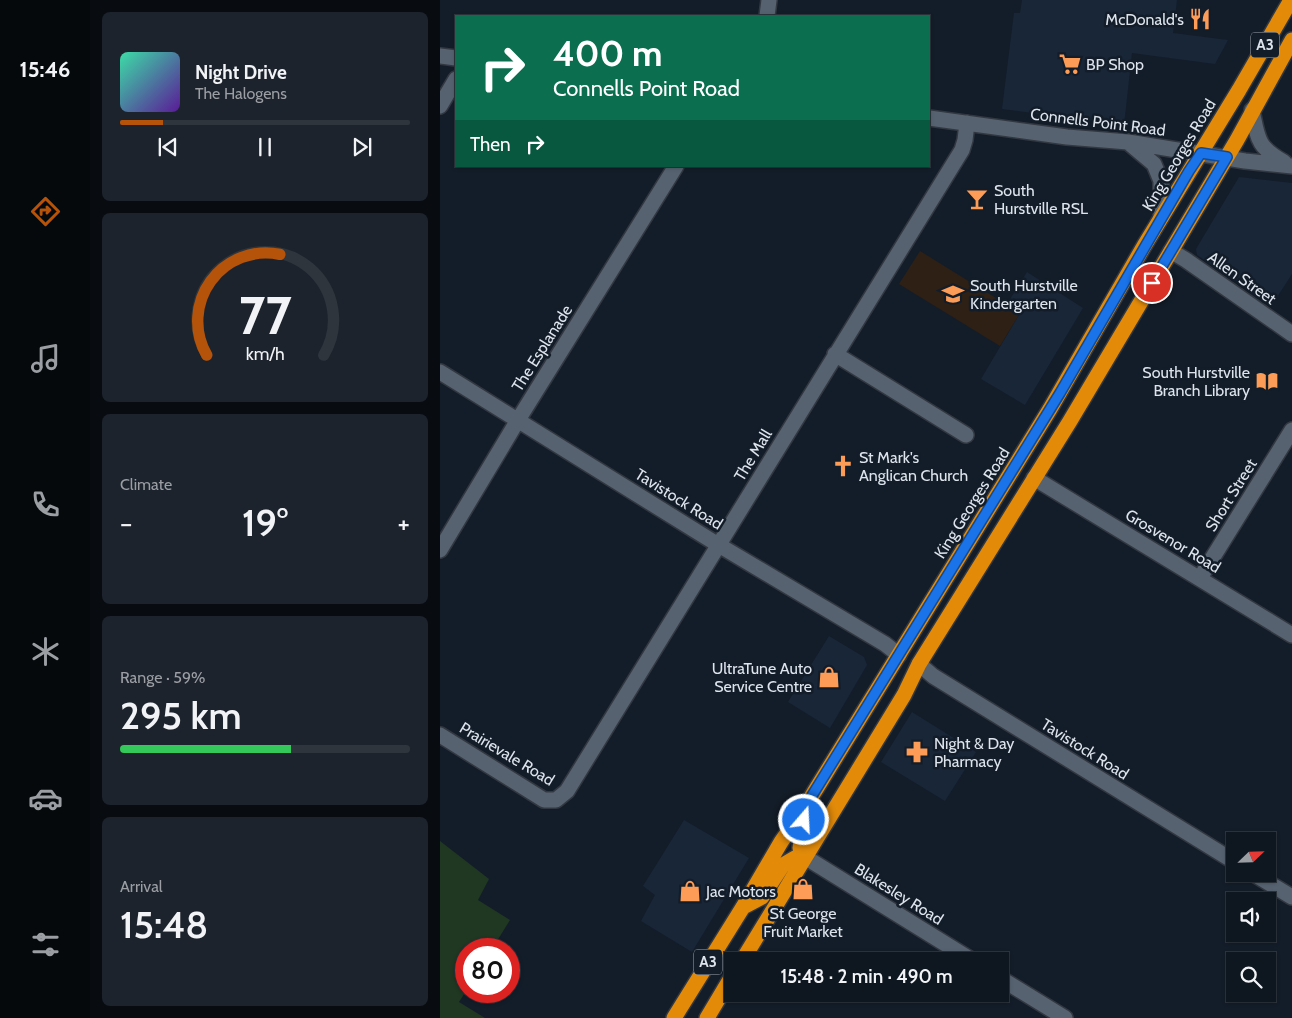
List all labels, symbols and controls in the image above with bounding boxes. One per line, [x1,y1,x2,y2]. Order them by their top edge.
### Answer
restaurant icon: McDonald's [1187,6,1213,32]
place label: McDonald's [1105,10,1184,29]
text: 400 m [553,32,662,75]
road number: A3 [1251,32,1279,58]
icon: right [470,35,535,100]
supermarket icon: BP Shop [1057,51,1083,77]
place label: BP Shop [1086,55,1144,74]
text: 15:46 [20,56,70,83]
text: Night Drive [195,61,287,84]
text: Connells Point Road [553,75,740,102]
text: The Halogens [195,84,287,103]
street label: King Georges Road [1138,96,1220,214]
street label: Connells Point Road [1029,104,1167,140]
icon: right [521,130,549,158]
icon: previous [154,133,182,161]
icon: pause [251,133,279,161]
icon: next [348,133,376,161]
text: Then [470,133,511,156]
place label: South Hurstville RSL [994,181,1088,218]
bar icon: South Hurstville RSL [964,186,990,212]
icon: directions [28,194,63,229]
street label: Allen Street [1204,248,1280,309]
pin [1131,262,1173,304]
icon: arrive [1138,269,1166,297]
place label: South Hurstville Kindergarten [970,276,1078,313]
school or university icon: South Hurstville Kindergarten [940,281,966,307]
text: 77 [238,284,292,347]
street label: The Esplanade [508,301,576,395]
icon: music [28,341,63,376]
text: km/h [245,343,285,364]
place label: South Hurstville Branch Library [1142,363,1250,400]
library icon: South Hurstville Branch Library [1254,368,1280,394]
street label: The Mall [730,425,776,484]
street label: King Georges Road [930,444,1014,562]
place label: St Mark's Anglican Church [859,448,968,485]
church icon: St Mark's Anglican Church [830,453,856,479]
street label: Short Street [1201,455,1261,535]
street label: Tavistock Road [632,465,726,533]
text: Climate [120,475,172,494]
icon: phone [28,487,63,522]
text: 19° [242,499,288,546]
street label: Grosvenor Road [1122,505,1224,577]
text: − [120,506,132,540]
text: + [398,506,410,540]
icon: climate [28,634,63,669]
place label: UltraTune Auto Service Centre [712,659,812,696]
shop icon: UltraTune Auto Service Centre [816,664,842,690]
text: Range · 59% [120,668,206,687]
text: 295 km [120,692,242,739]
street label: Tavistock Road [1038,715,1132,783]
street label: Prairievale Road [456,718,558,790]
place label: Night & Day Pharmacy [934,734,1014,771]
pharmacy icon: Night & Day Pharmacy [904,739,930,765]
icon: car [28,781,63,816]
position arrow [777,793,829,845]
north arrow [1226,832,1276,882]
map controls [1226,832,1276,1002]
street label: Blakesley Road [851,859,947,929]
shop icon: St George Fruit Market [790,876,816,902]
text: Arrival [120,877,163,896]
shop icon: Jac Motors [677,878,703,904]
place label: Jac Motors [705,882,776,901]
button: sound [1226,892,1276,942]
text: 15:48 [120,901,208,948]
place label: St George Fruit Market [763,904,843,941]
icon: filters [28,927,63,962]
speed limit sign: 80 [455,938,520,1003]
road number: A3 [694,950,722,974]
button: search [1226,952,1276,1002]
text: 15:48 · 2 min · 490 m [780,965,953,988]

